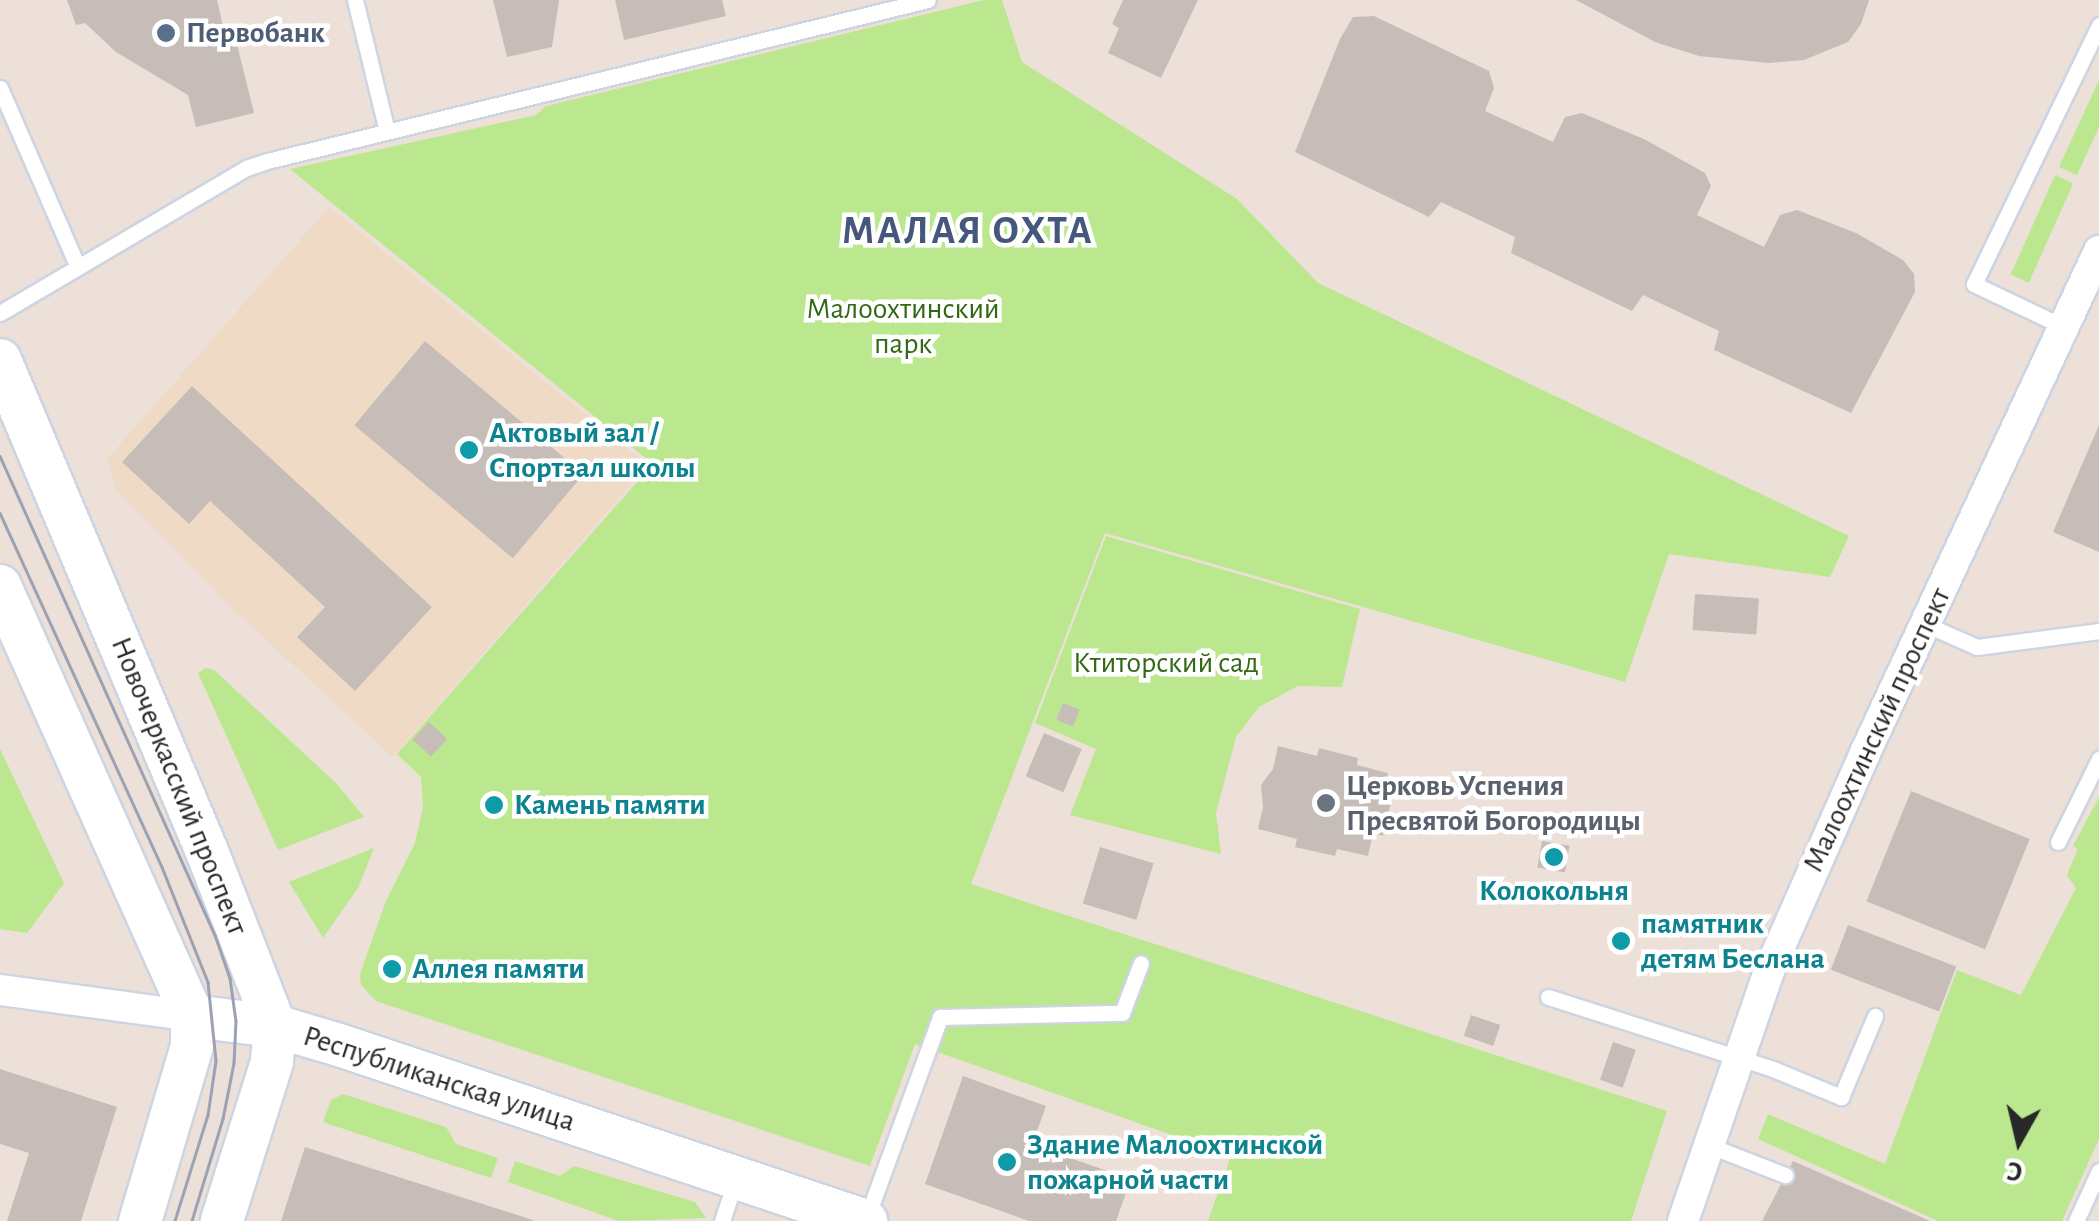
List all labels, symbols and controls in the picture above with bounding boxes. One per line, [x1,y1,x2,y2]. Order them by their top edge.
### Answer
place label: Первобанк [186,15,325,51]
marker: Первобанк [155,22,177,44]
district label: МАЛАЯ ОХТА [842,207,1094,255]
park label: Малоохтинский парк [806,291,1000,362]
place label: Актовый зал / Спортзал школы [489,415,695,486]
marker: Актовый зал / Спортзал школы [458,439,480,461]
street label: Малоохтинский проспект [1795,582,1959,878]
street label: Новочеркасский проспект [103,632,255,940]
park label: Ктиторский сад [1073,645,1259,681]
place label: Церковь Успения Пресвятой Богородицы [1346,768,1641,838]
place label: Камень памяти [514,787,706,823]
marker: Церковь Успения Пресвятой Богородицы [1315,792,1337,814]
marker: Камень памяти [483,794,505,816]
marker: Колокольня [1543,846,1565,868]
place label: Колокольня [1479,873,1629,909]
place label: памятник детям Беслана [1641,906,1825,976]
marker: памятник детям Беслана [1610,930,1632,952]
place label: Аллея памяти [412,951,585,987]
marker: Аллея памяти [381,958,403,980]
street label: Республиканская улица [298,1018,580,1140]
north arrow [1969,1091,2069,1191]
place label: Здание Малоохтинской пожарной части [1027,1127,1323,1198]
marker: Здание Малоохтинской пожарной части [996,1151,1018,1173]
text: С [2005,1156,2024,1186]

